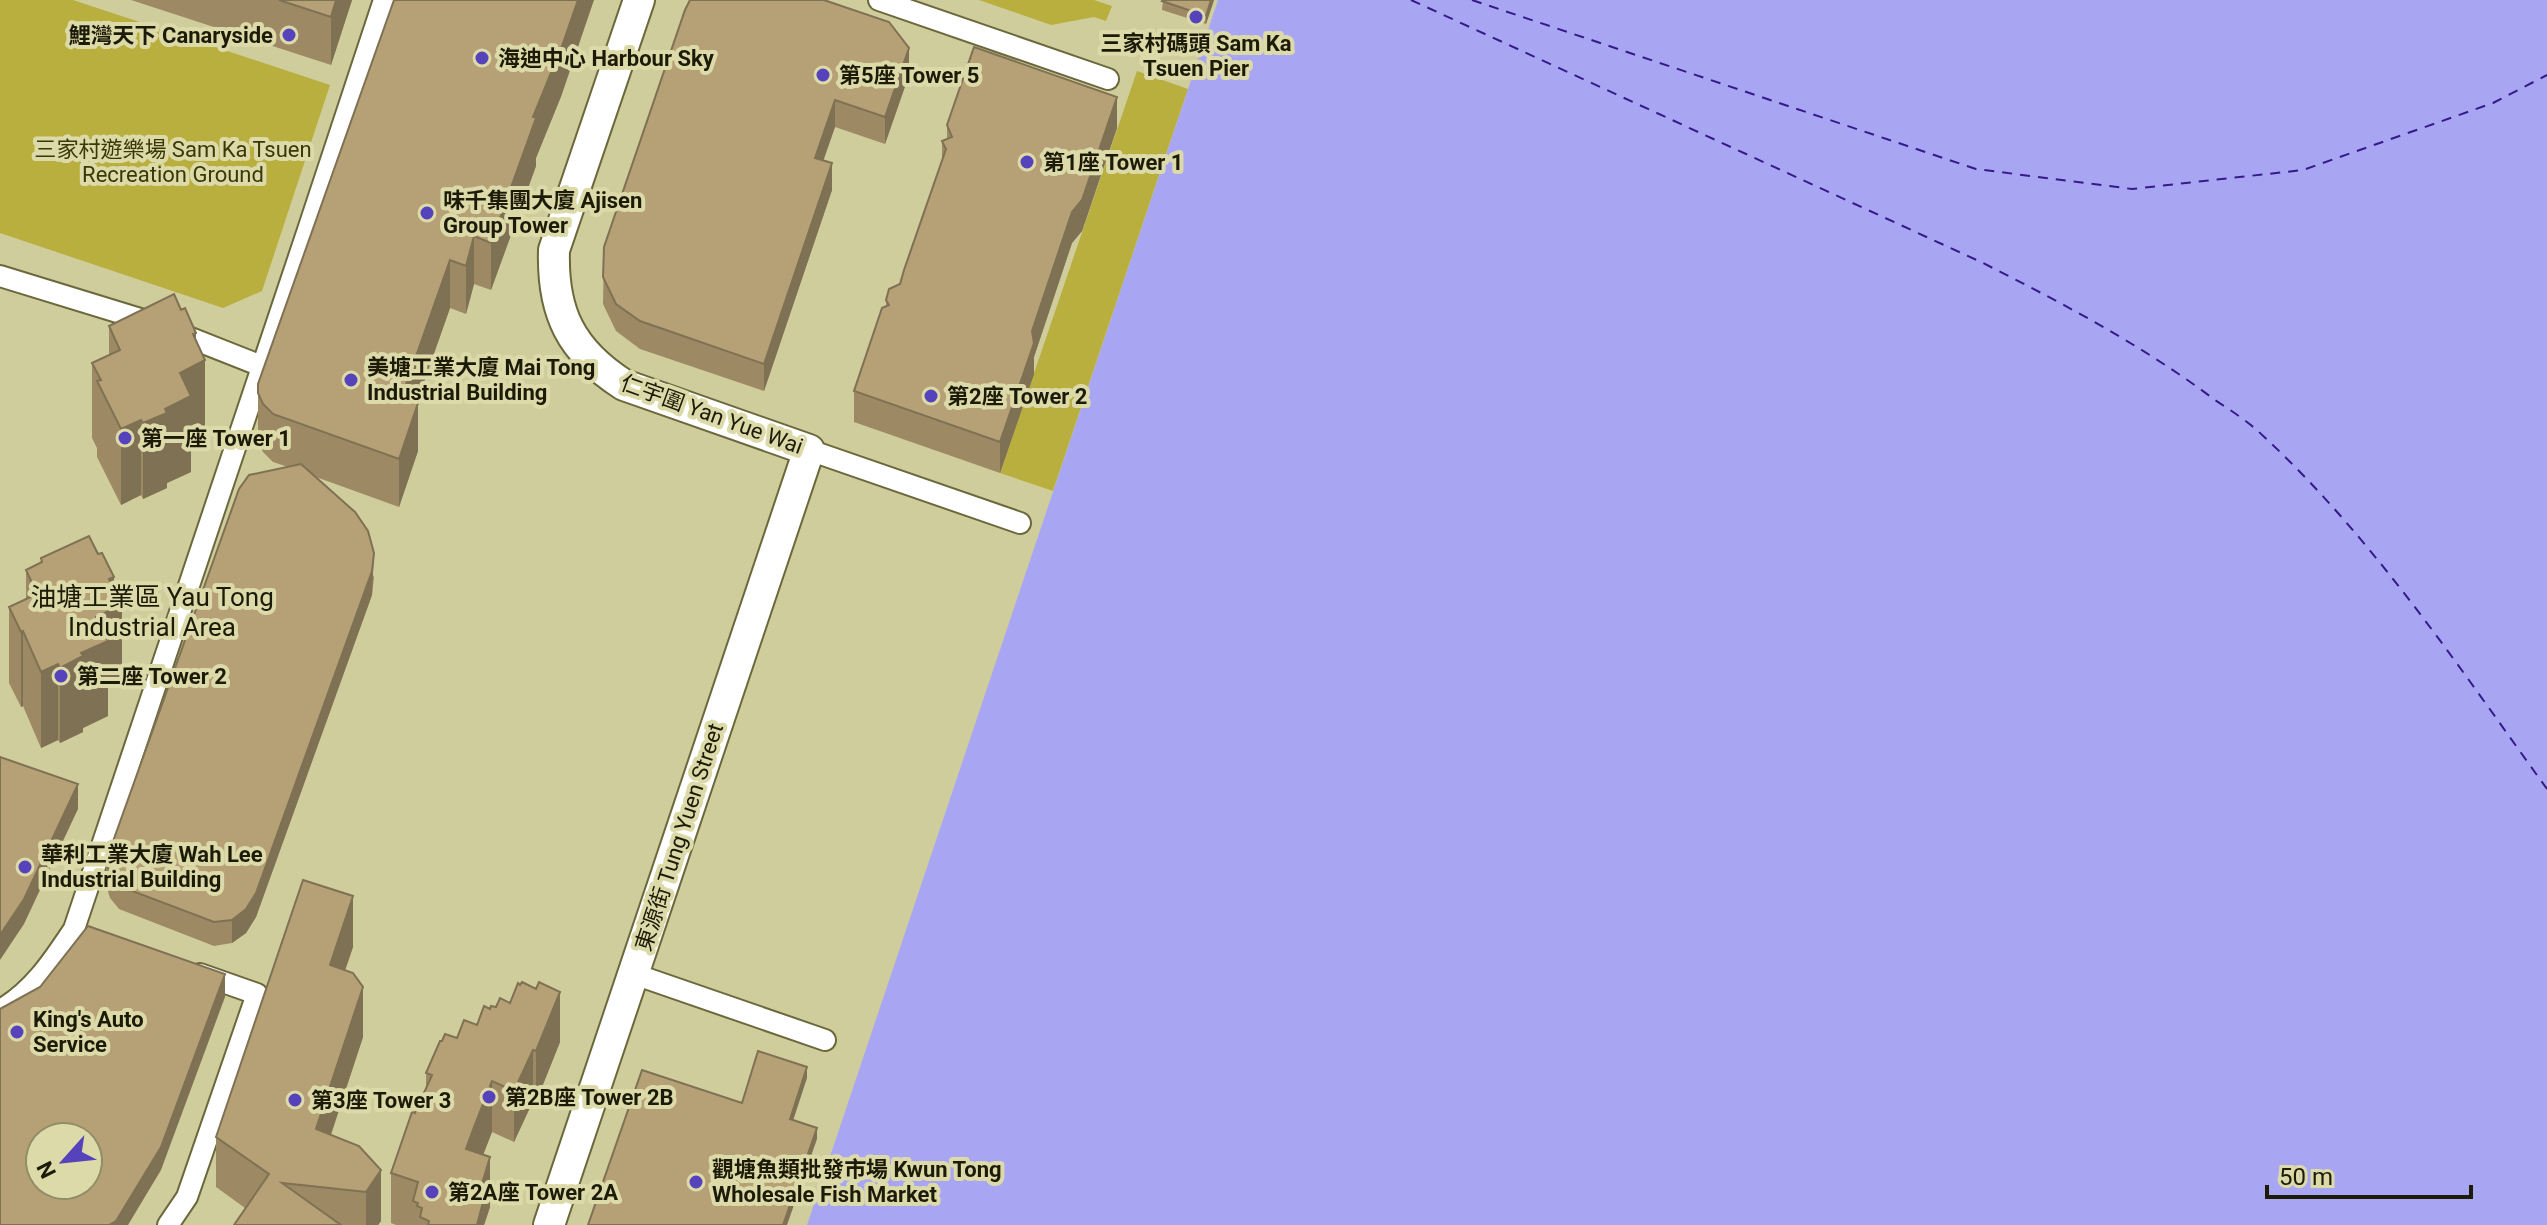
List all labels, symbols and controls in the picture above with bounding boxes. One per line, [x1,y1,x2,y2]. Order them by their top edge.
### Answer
marker: 三家村碼頭 Sam Ka Tsuen Pier [1187,8,1205,26]
place label: 鯉灣天下 Canaryside [69,23,273,48]
marker: 鯉灣天下 Canaryside [280,26,298,44]
place label: 三家村碼頭 Sam Ka Tsuen Pier [1100,31,1292,81]
place label: 海迪中心 Harbour Sky [498,46,715,71]
marker: 海迪中心 Harbour Sky [473,49,491,67]
place label: 第5座 Tower 5 [839,63,979,88]
marker: 第5座 Tower 5 [814,66,832,84]
park label: 三家村遊樂場 Sam Ka Tsuen Recreation Ground [34,137,312,187]
place label: 第1座 Tower 1 [1043,150,1183,175]
marker: 第1座 Tower 1 [1018,153,1036,171]
place label: 味千集團大廈 Ajisen Group Tower [443,188,642,238]
marker: 味千集團大廈 Ajisen Group Tower [418,204,436,222]
place label: 美塘工業大廈 Mai Tong Industrial Building [367,355,595,405]
street label: 仁宇圍 Yan Yue Wai [617,370,806,459]
marker: 美塘工業大廈 Mai Tong Industrial Building [342,371,360,389]
place label: 第2座 Tower 2 [947,384,1087,409]
marker: 第2座 Tower 2 [922,387,940,405]
place label: 第一座 Tower 1 [141,426,291,451]
marker: 第一座 Tower 1 [116,429,134,447]
district label: 油塘工業區 Yau Tong Industrial Area [30,582,274,642]
place label: 第二座 Tower 2 [77,664,227,689]
marker: 第二座 Tower 2 [52,667,70,685]
street label: 東源街 Tung Yuen Street [631,720,728,954]
place label: 華利工業大廈 Wah Lee Industrial Building [41,842,263,892]
marker: 華利工業大廈 Wah Lee Industrial Building [16,858,34,876]
place label: King's Auto Service [33,1007,144,1057]
marker: King's Auto Service [8,1023,26,1041]
place label: 第2B座 Tower 2B [505,1085,674,1110]
place label: 第3座 Tower 3 [311,1088,451,1113]
marker: 第2B座 Tower 2B [480,1088,498,1106]
marker: 第3座 Tower 3 [286,1091,304,1109]
north arrow [24,1121,104,1201]
scale bar [2267,1149,2471,1199]
text: N [32,1157,61,1182]
place label: 觀塘魚類批發市場 Kwun Tong Wholesale Fish Market [712,1157,1002,1207]
text: 50 m [2279,1163,2333,1191]
marker: 觀塘魚類批發市場 Kwun Tong Wholesale Fish Market [687,1173,705,1191]
place label: 第2A座 Tower 2A [448,1180,618,1205]
marker: 第2A座 Tower 2A [423,1183,441,1201]

